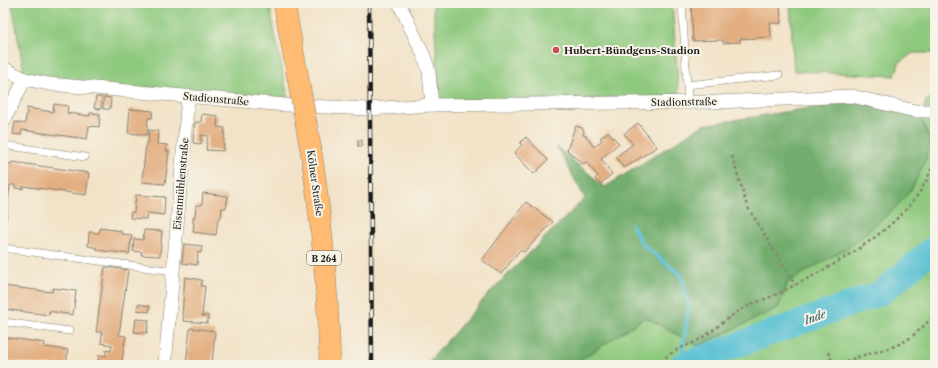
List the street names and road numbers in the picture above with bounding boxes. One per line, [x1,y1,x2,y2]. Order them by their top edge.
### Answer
street label: Stadionstraße [182,90,250,108]
street label: Stadionstraße [651,95,718,109]
street label: Eisenmühlenstraße [170,137,192,231]
street label: Kölner Straße [304,149,326,217]
road number: B 264 [307,251,341,265]

